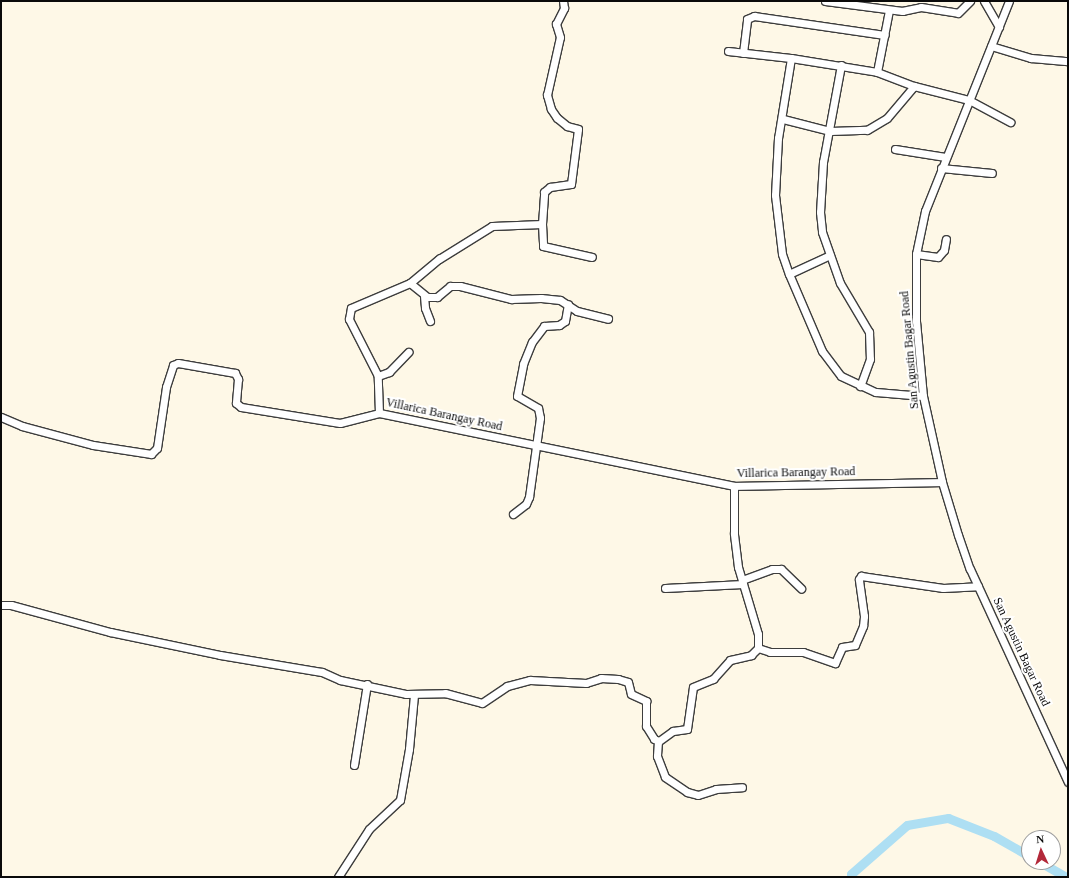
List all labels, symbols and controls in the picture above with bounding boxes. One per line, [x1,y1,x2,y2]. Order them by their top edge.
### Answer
street label: San Agustin Bagar Road [898,290,922,410]
street label: Villarica Barangay Road [385,396,503,434]
street label: Villarica Barangay Road [737,465,855,481]
street label: San Agustin Bagar Road [989,595,1053,709]
north arrow [1021,830,1061,870]
text: N [1036,833,1045,845]

